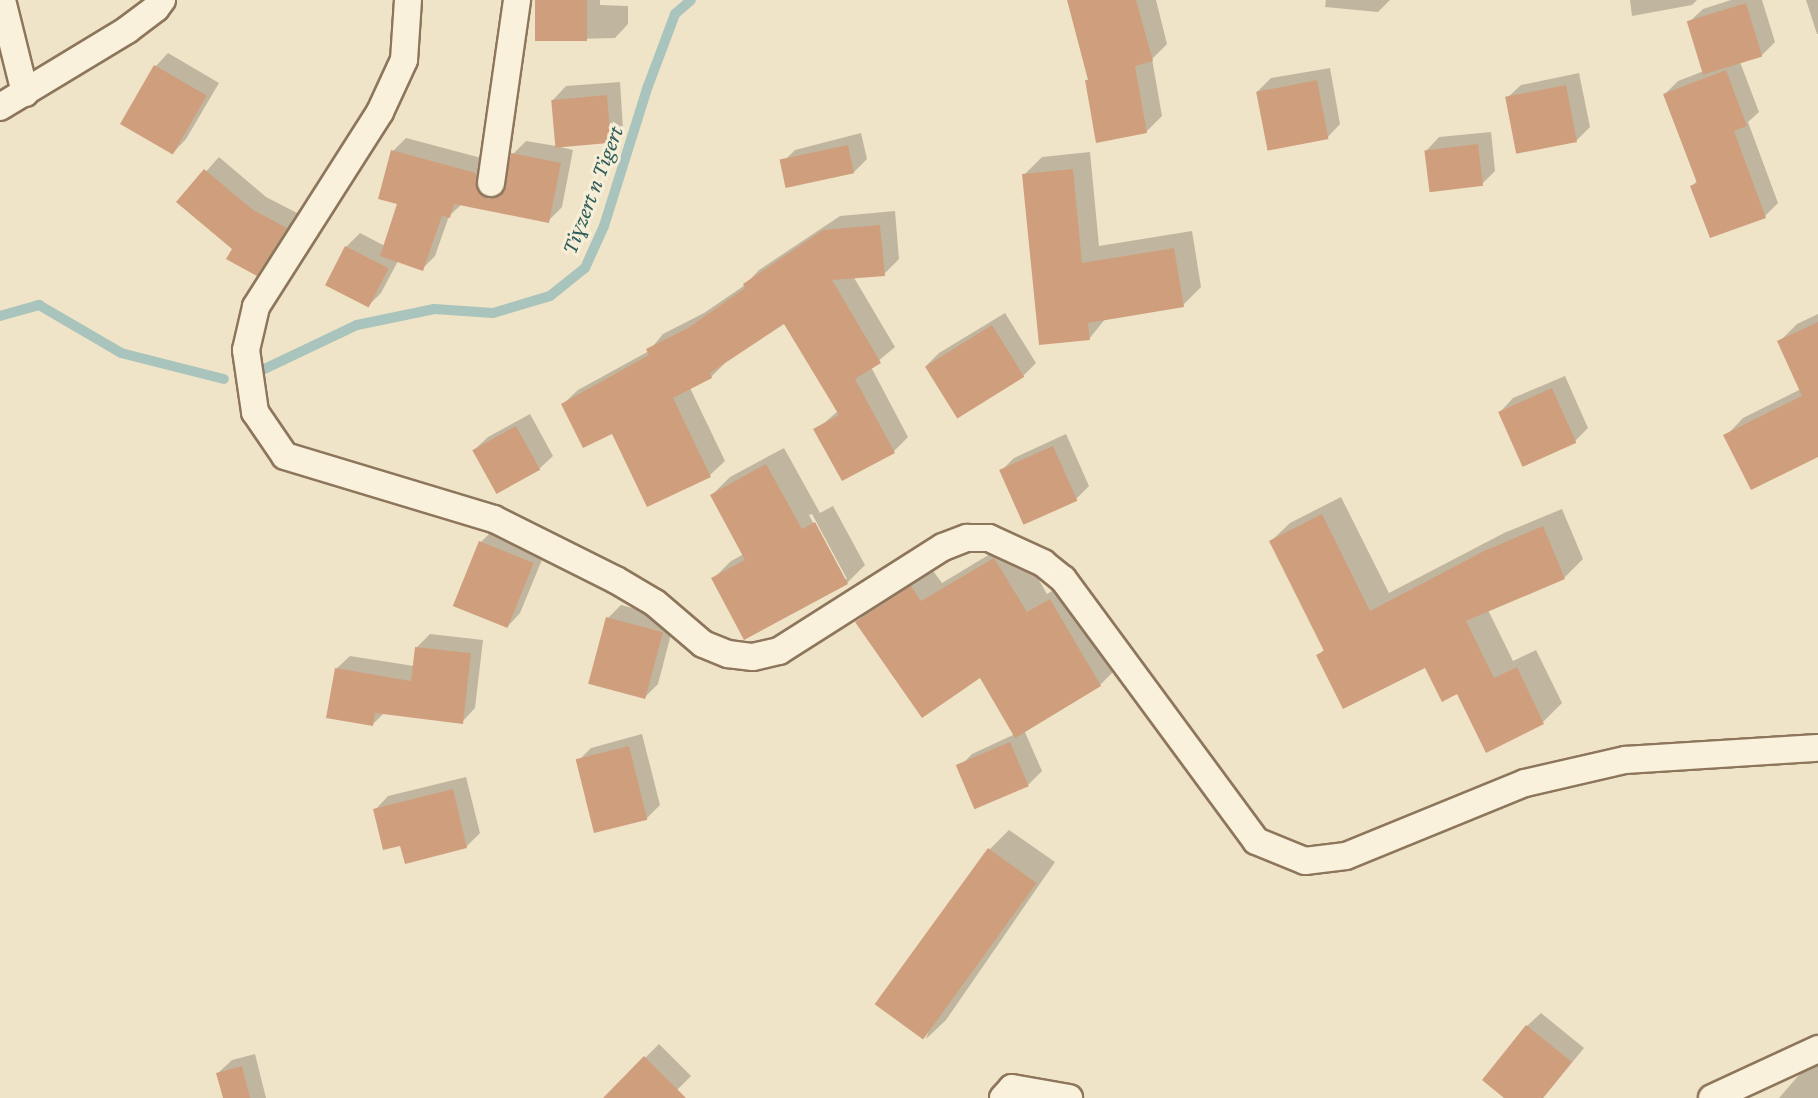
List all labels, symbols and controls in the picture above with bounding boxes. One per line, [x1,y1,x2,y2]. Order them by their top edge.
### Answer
water label: Tiɣzert n Tigert [555,122,629,258]

